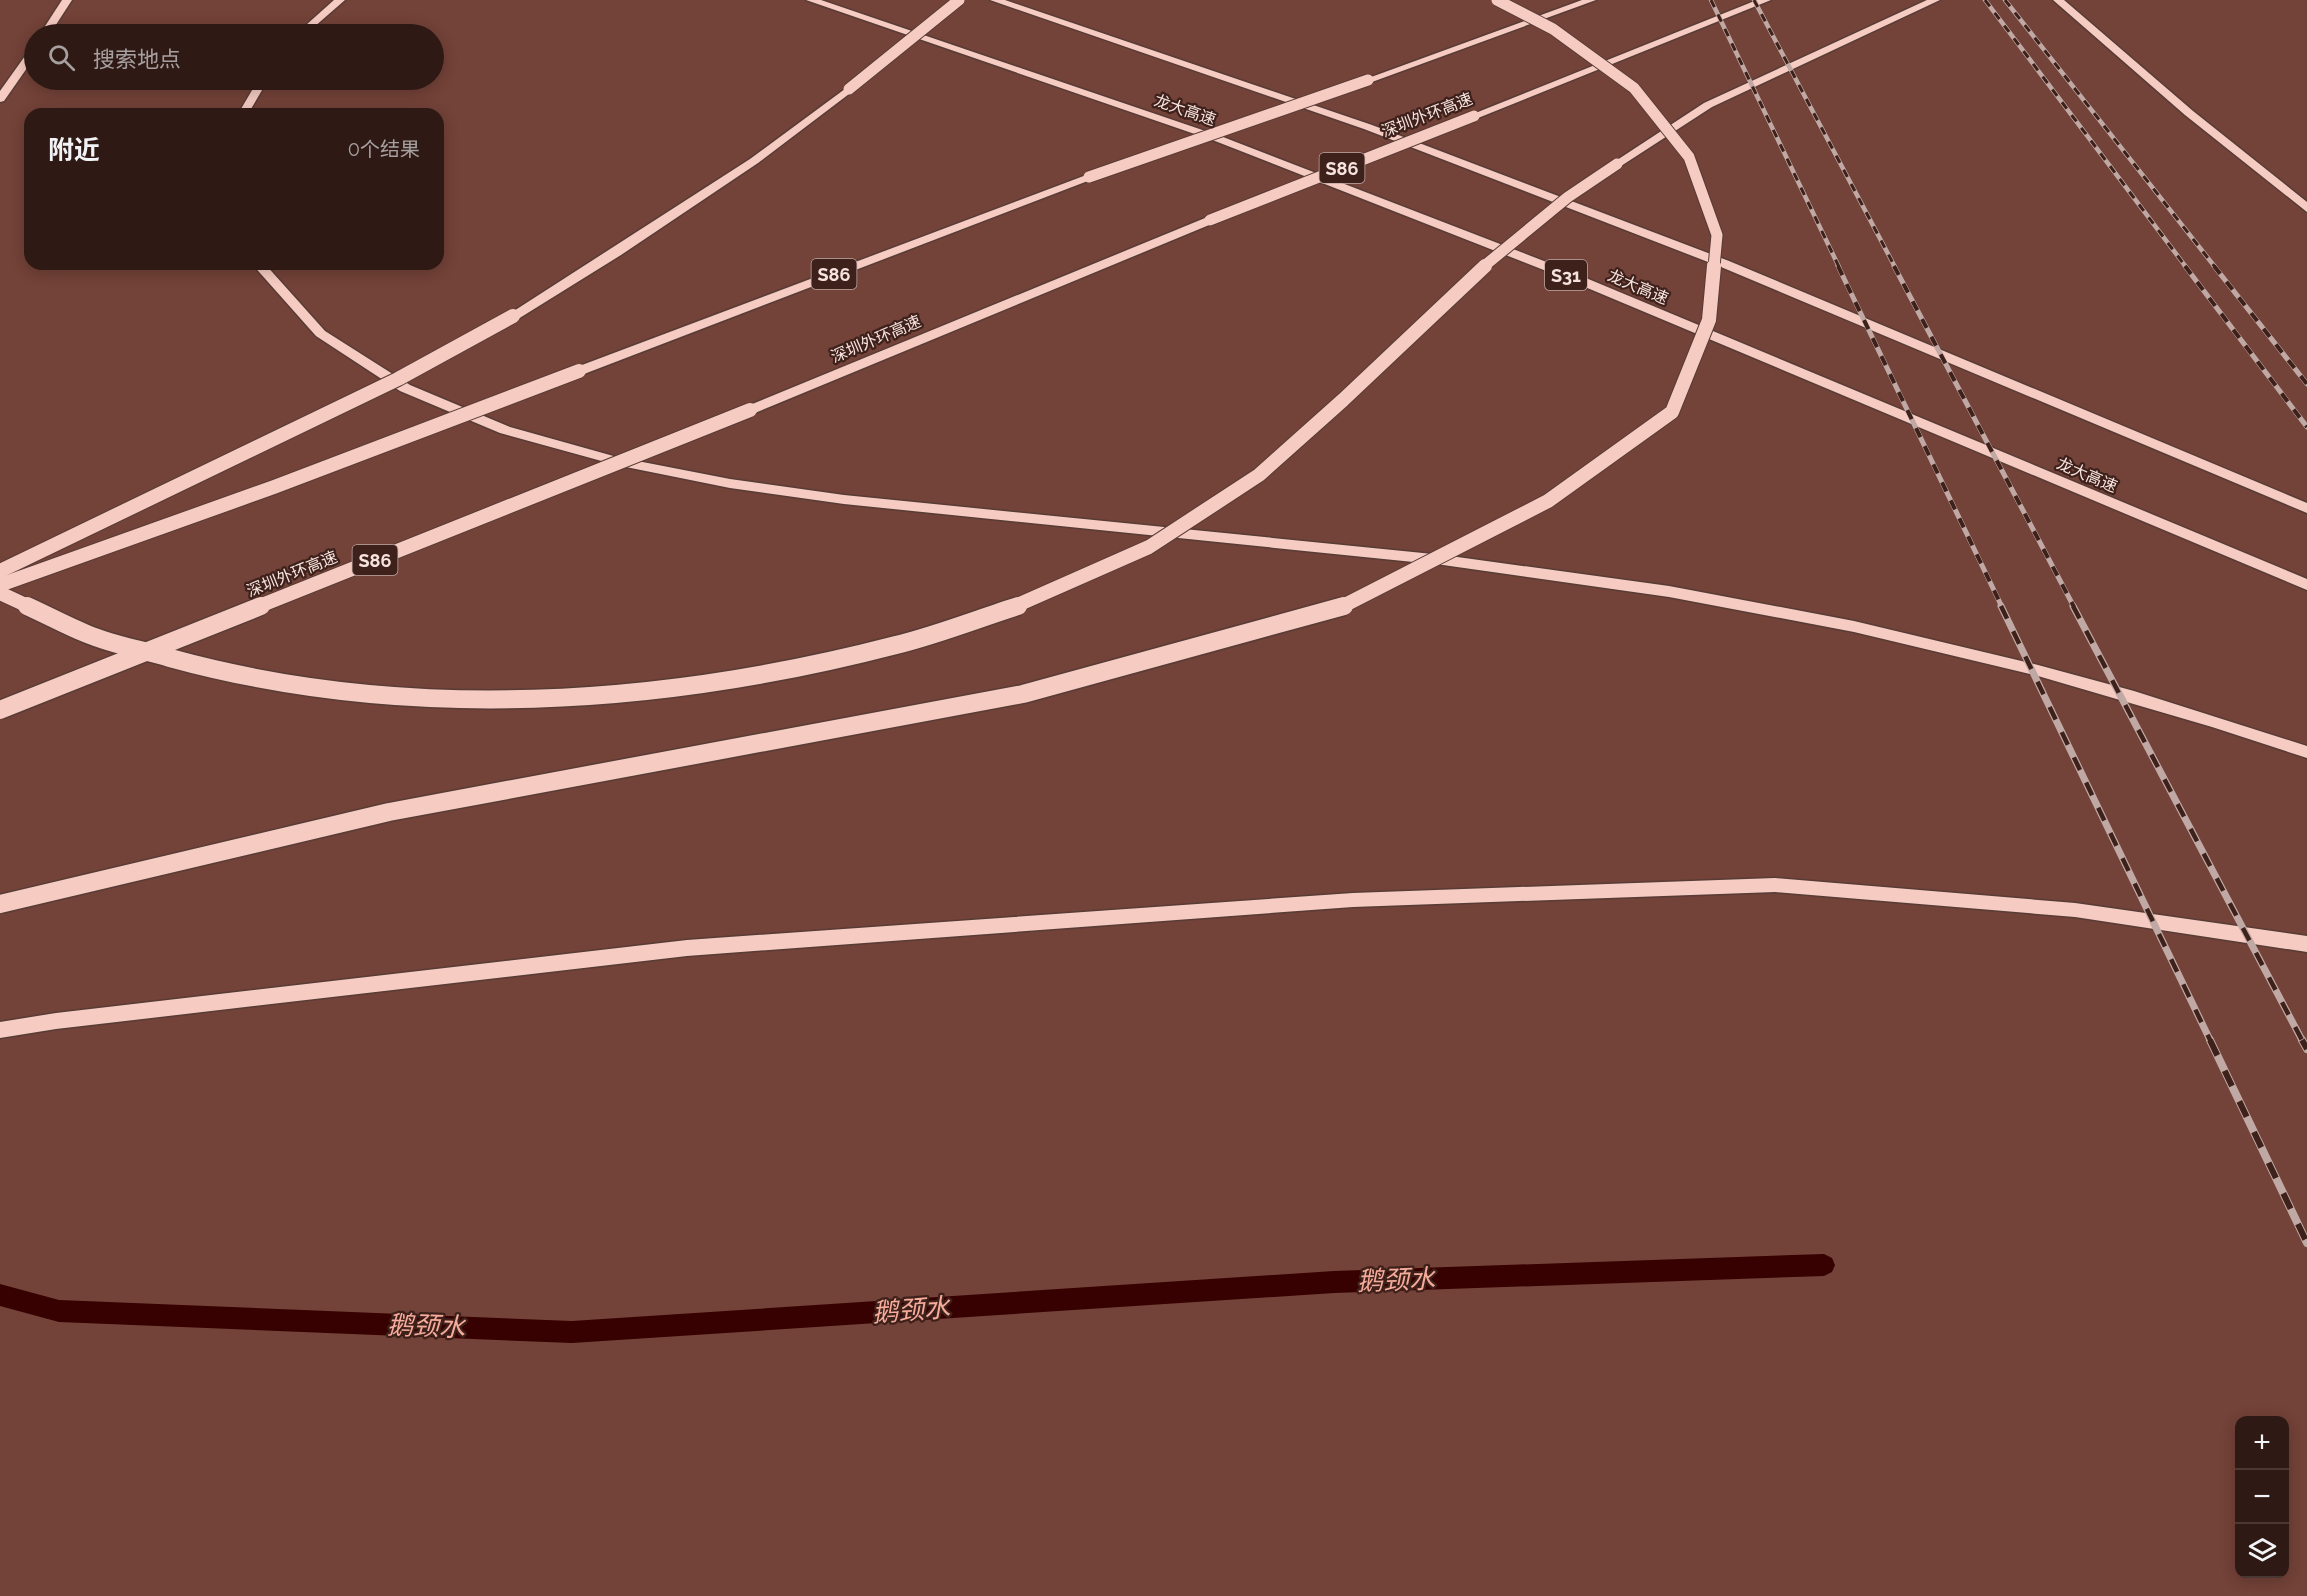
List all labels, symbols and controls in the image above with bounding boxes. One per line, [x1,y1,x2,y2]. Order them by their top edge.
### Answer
search box [24,24,444,90]
icon: search [45,41,78,74]
text: 搜索地点 [93,46,181,72]
street label: 深圳外环高速 [1379,89,1475,141]
street label: 龙大高速 [1152,91,1218,129]
text: 附近 [48,135,100,165]
text: 0个结果 [348,137,420,161]
road number: S86 [1320,153,1364,183]
road number: S86 [812,259,856,289]
road number: S31 [1545,260,1587,290]
street label: 龙大高速 [1605,266,1671,308]
street label: 深圳外环高速 [828,311,924,367]
street label: 龙大高速 [2054,454,2120,496]
road number: S86 [352,545,398,575]
street label: 深圳外环高速 [244,547,340,601]
water label: 鹅颈水 [1356,1264,1436,1296]
water label: 鹅颈水 [871,1292,952,1328]
water label: 鹅颈水 [386,1310,466,1342]
map controls [2235,1416,2289,1578]
button: + [2235,1416,2289,1470]
button: − [2235,1470,2289,1524]
button: layers [2235,1524,2289,1578]

